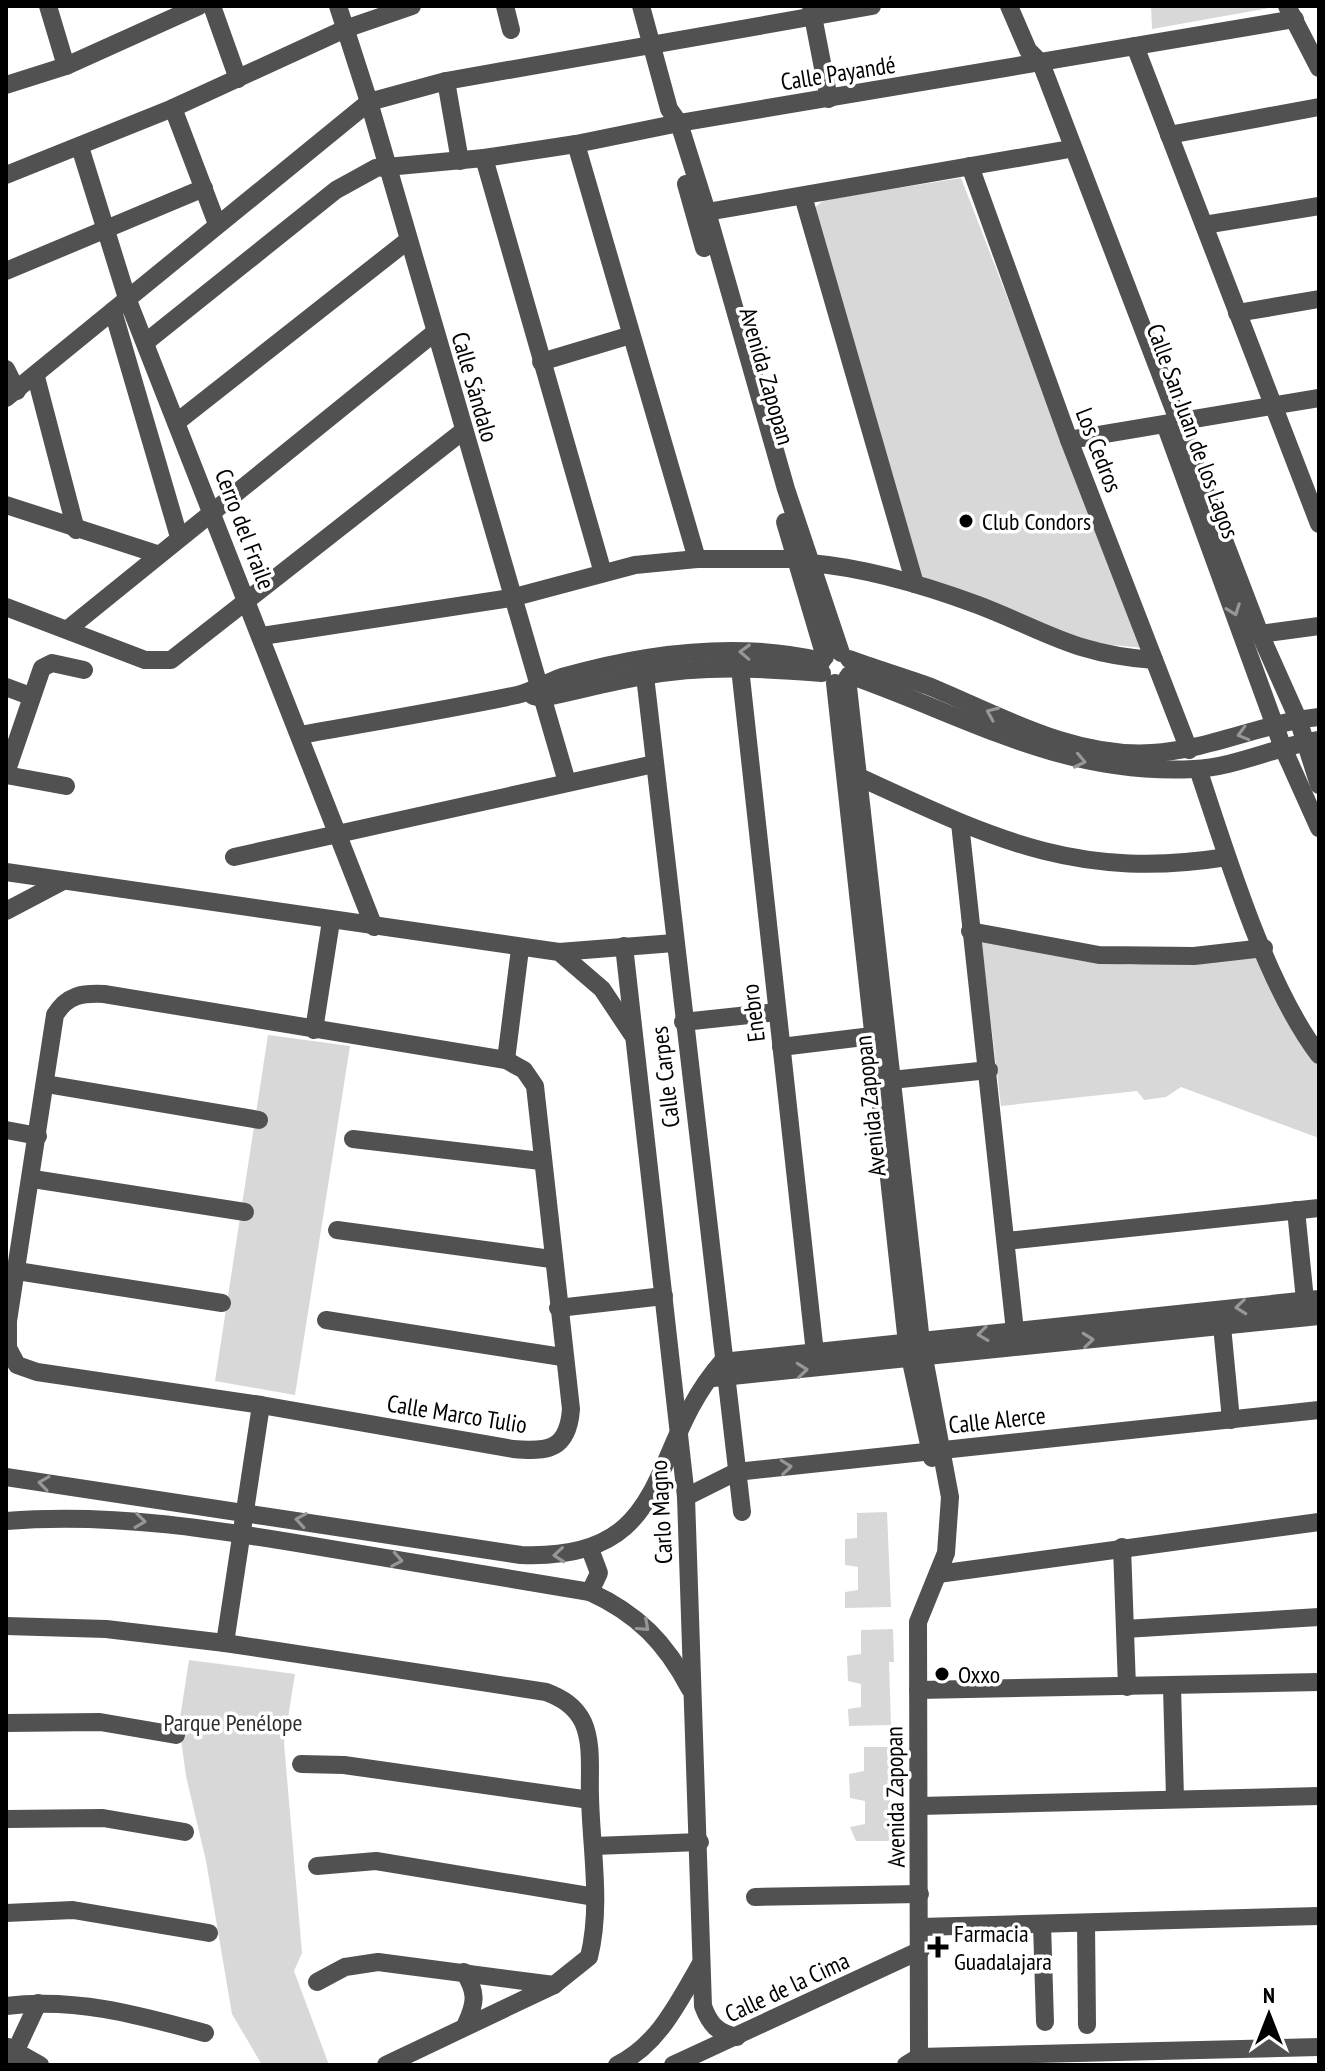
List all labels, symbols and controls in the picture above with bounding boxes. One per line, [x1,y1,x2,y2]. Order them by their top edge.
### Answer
street label: Calle Payandé [778,49,898,97]
street label: Avenida Zapopan [733,304,801,448]
street label: Calle San Juan de los Lagos [1140,320,1246,542]
street label: Calle Sándalo [445,328,505,446]
street label: Los Cedros [1069,403,1129,497]
street label: Cerro del Fraile [208,464,282,594]
place label: Club Condors [982,506,1091,537]
marker: Club Condors [957,512,975,530]
one-way arrow [1224,602,1240,616]
one-way arrow [738,644,751,661]
one-way arrow [986,707,1000,723]
one-way arrow [1237,725,1251,741]
one-way arrow [1072,752,1086,769]
street label: Enebro [734,982,772,1044]
street label: Calle Carpes [643,1025,687,1129]
street label: Avenida Zapopan [847,1034,893,1178]
one-way arrow [1235,1298,1248,1315]
one-way arrow [976,1326,989,1343]
one-way arrow [1082,1332,1095,1349]
one-way arrow [796,1362,809,1379]
street label: Calle Marco Tulio [385,1388,529,1440]
street label: Calle Alerce [947,1399,1047,1441]
one-way arrow [780,1458,793,1475]
street label: Carlo Magno [643,1459,679,1565]
one-way arrow [37,1475,51,1492]
one-way arrow [295,1512,308,1529]
one-way arrow [134,1513,147,1530]
one-way arrow [552,1546,565,1563]
one-way arrow [390,1551,403,1568]
one-way arrow [634,1616,649,1630]
place label: Oxxo [958,1659,1000,1690]
marker: Oxxo [933,1665,951,1683]
park label: Parque Penélope [164,1707,302,1738]
street label: Avenida Zapopan [878,1726,912,1868]
place label: Farmacia Guadalajara [954,1918,1052,1977]
marker: Farmacia Guadalajara [929,1938,947,1956]
street label: Calle de la Cima [720,1945,854,2029]
north arrow [1229,1975,1309,2055]
text: N [1263,1981,1275,2009]

